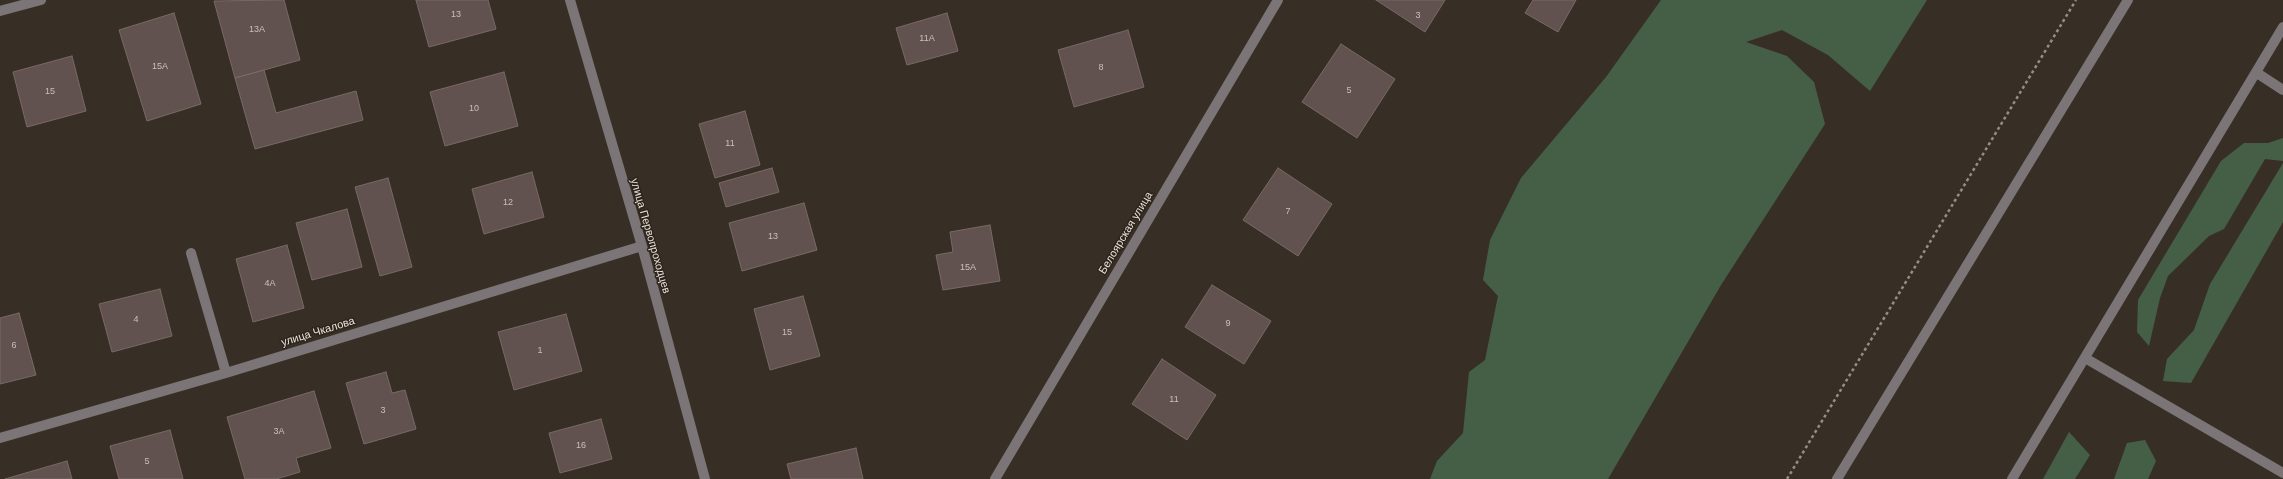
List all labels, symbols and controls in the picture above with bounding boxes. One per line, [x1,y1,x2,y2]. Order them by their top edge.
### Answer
house number: 13 [451,10,461,20]
house number: 3 [1415,11,1421,21]
house number: 13А [249,25,265,35]
house number: 11А [919,34,935,44]
house number: 15А [152,62,168,72]
house number: 8 [1098,63,1104,73]
house number: 5 [1346,86,1352,96]
house number: 15 [45,87,55,97]
house number: 10 [469,104,479,114]
house number: 11 [725,139,735,149]
street label: улица Первопроходцев [627,177,673,295]
street label: Белоярская улица [1096,189,1156,277]
house number: 12 [503,198,513,208]
house number: 7 [1285,207,1291,217]
house number: 13 [768,232,778,242]
house number: 15А [960,263,976,273]
house number: 4А [264,279,276,289]
house number: 4 [133,315,139,325]
street label: улица Чкалова [280,315,356,349]
house number: 9 [1225,319,1231,329]
house number: 15 [782,328,792,338]
house number: 6 [11,341,17,351]
house number: 1 [537,346,543,356]
house number: 11 [1169,395,1179,405]
house number: 3 [380,406,386,416]
house number: 3А [273,427,285,437]
house number: 16 [576,441,586,451]
house number: 5 [144,457,150,467]

